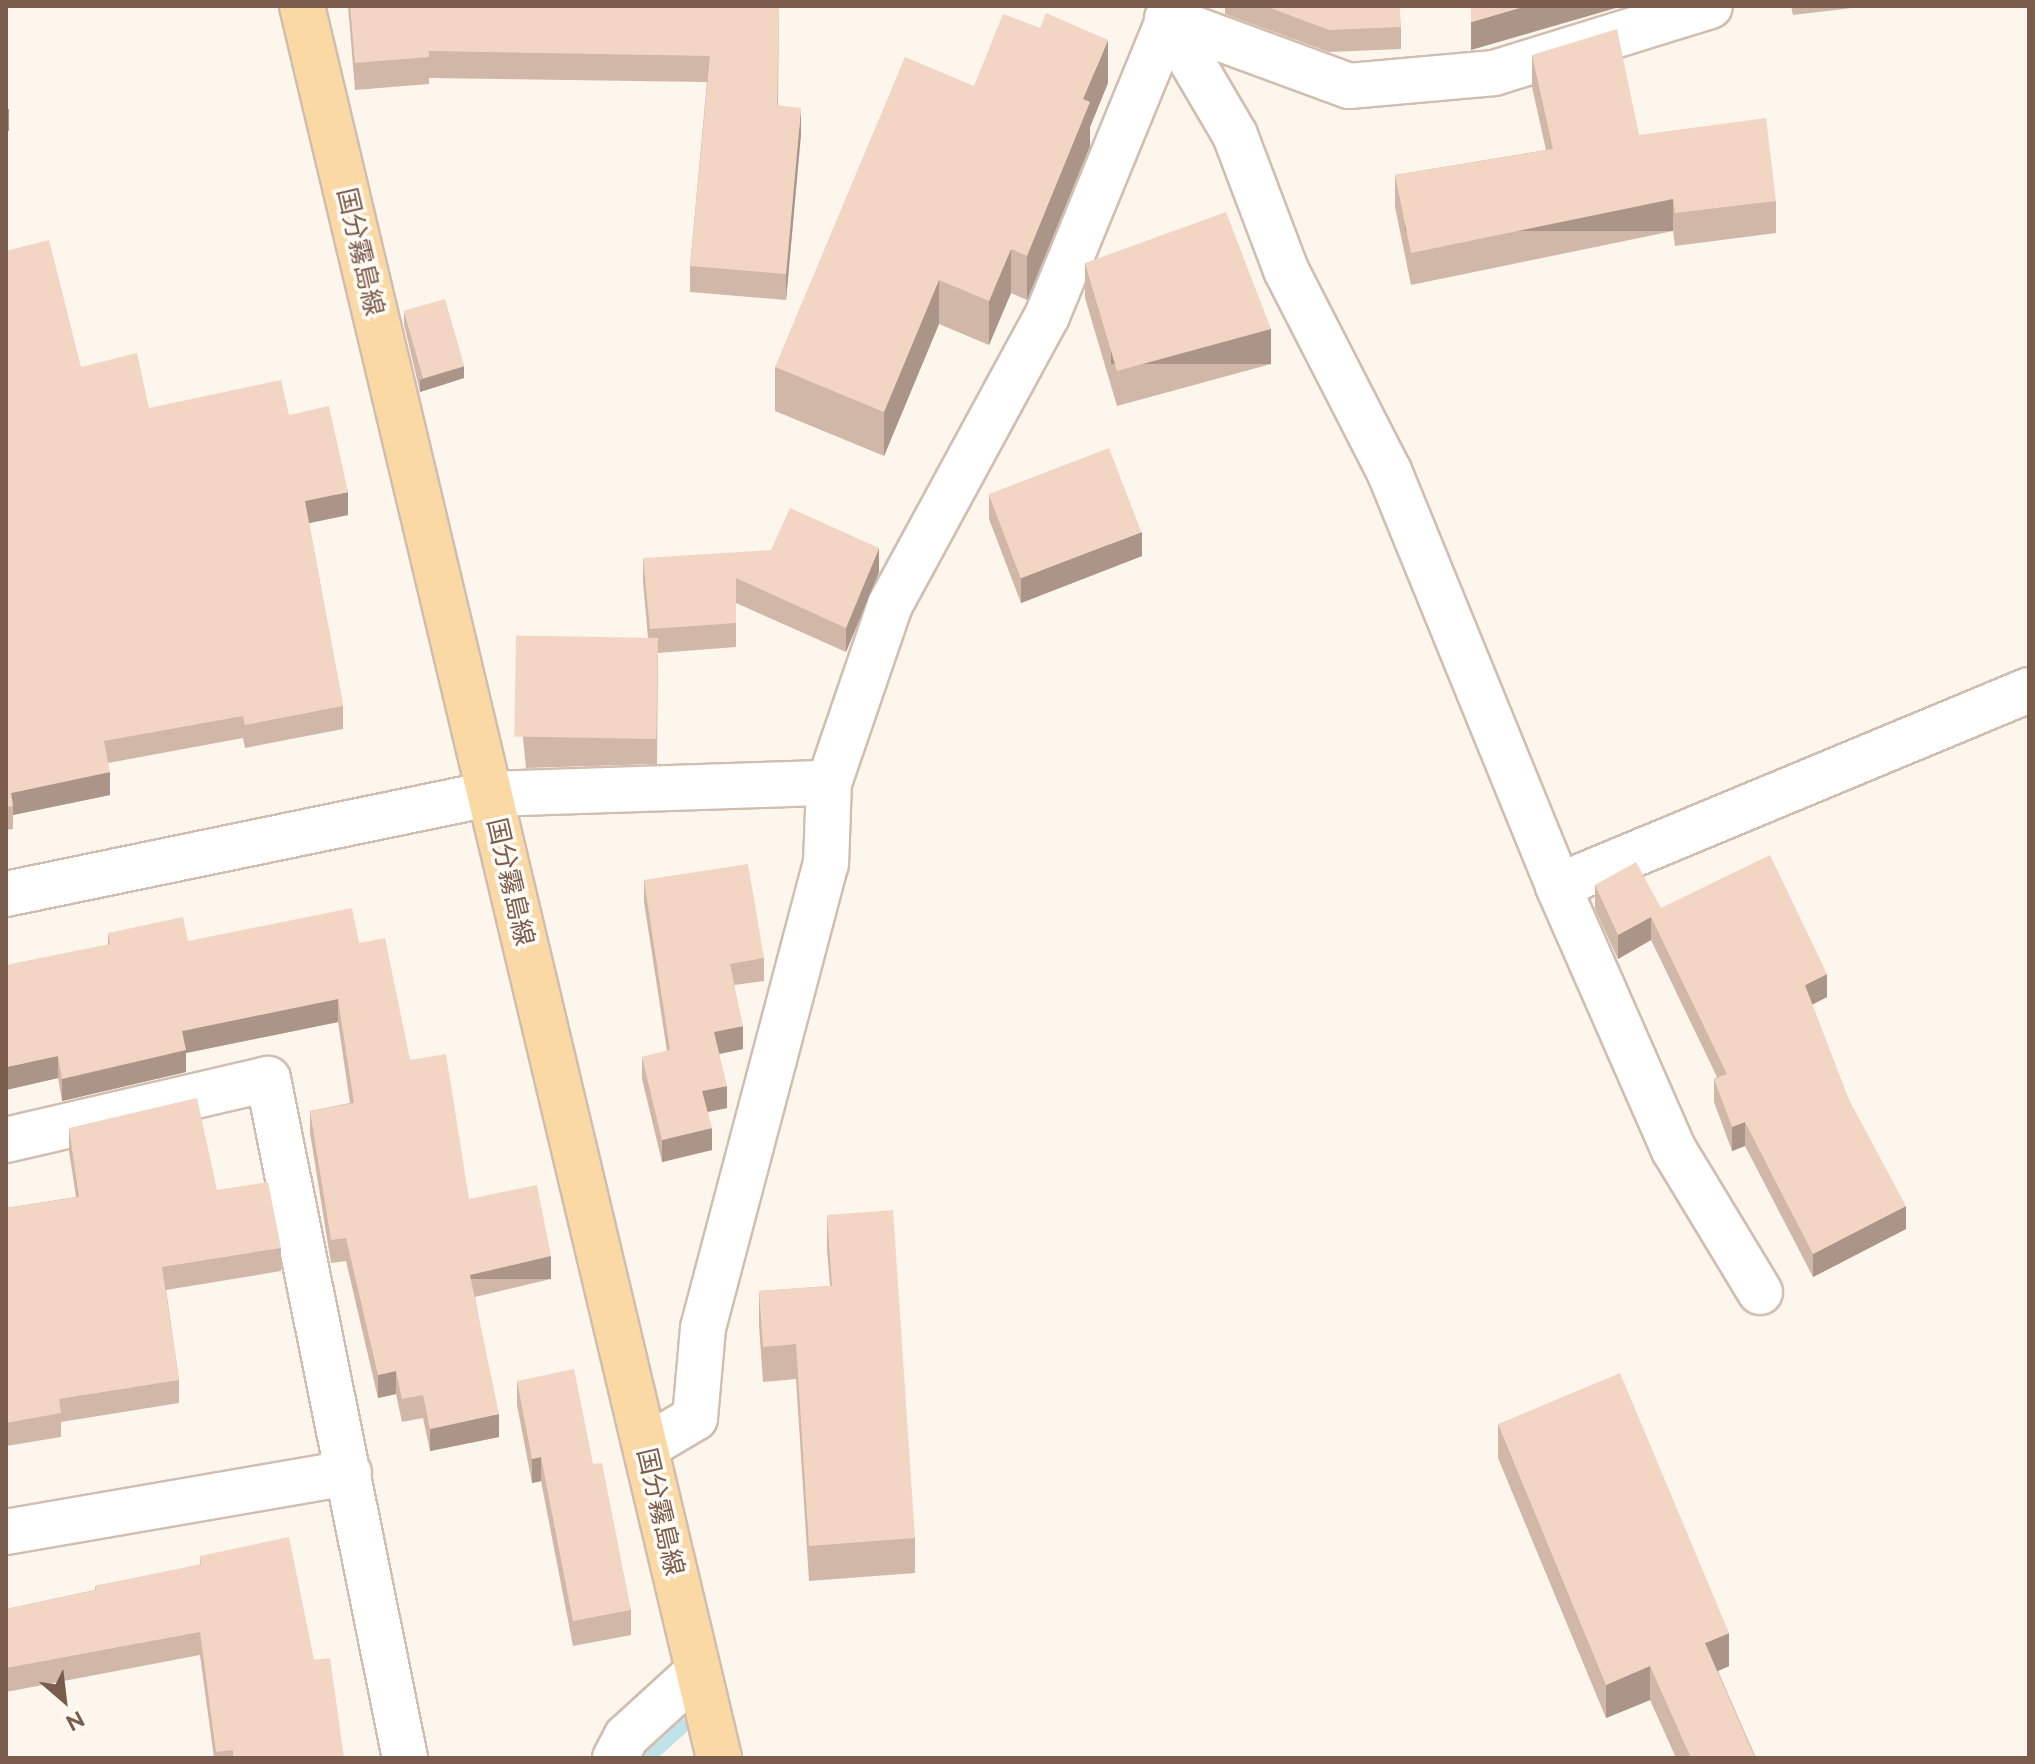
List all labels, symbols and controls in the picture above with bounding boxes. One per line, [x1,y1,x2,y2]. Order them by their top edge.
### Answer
street label: 国分霧島線 [330,185,390,319]
street label: 国分霧島線 [480,815,540,949]
street label: 国分霧島線 [630,1445,690,1579]
north arrow [24,1660,104,1740]
text: N [62,1706,89,1737]

